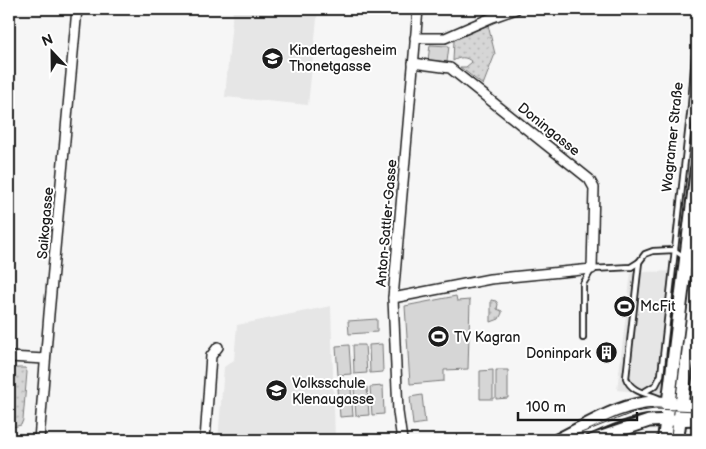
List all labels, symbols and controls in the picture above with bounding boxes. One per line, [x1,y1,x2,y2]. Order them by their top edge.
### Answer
north arrow [28,28,78,78]
text: N [39,31,55,50]
place label: Kindertagesheim Thonetgasse [289,42,397,75]
school or university icon: Kindertagesheim Thonetgasse [261,46,285,70]
street label: Wagramer Straße [658,81,687,193]
street label: Doningasse [514,99,583,160]
street label: Anton-Sattler-Gasse [372,159,401,288]
street label: Saikogasse [34,186,57,260]
sports icon: McFit [612,294,636,318]
place label: McFit [640,298,676,315]
sports icon: TV Kagran [426,325,450,349]
place label: TV Kagran [454,329,520,346]
building icon: Doninpark [595,341,619,365]
place label: Doninpark [526,345,591,362]
place label: Volksschule Klenaugasse [292,375,374,408]
school or university icon: Volksschule Klenaugasse [264,379,288,403]
scale bar [518,389,637,421]
text: 100 m [526,398,566,417]

